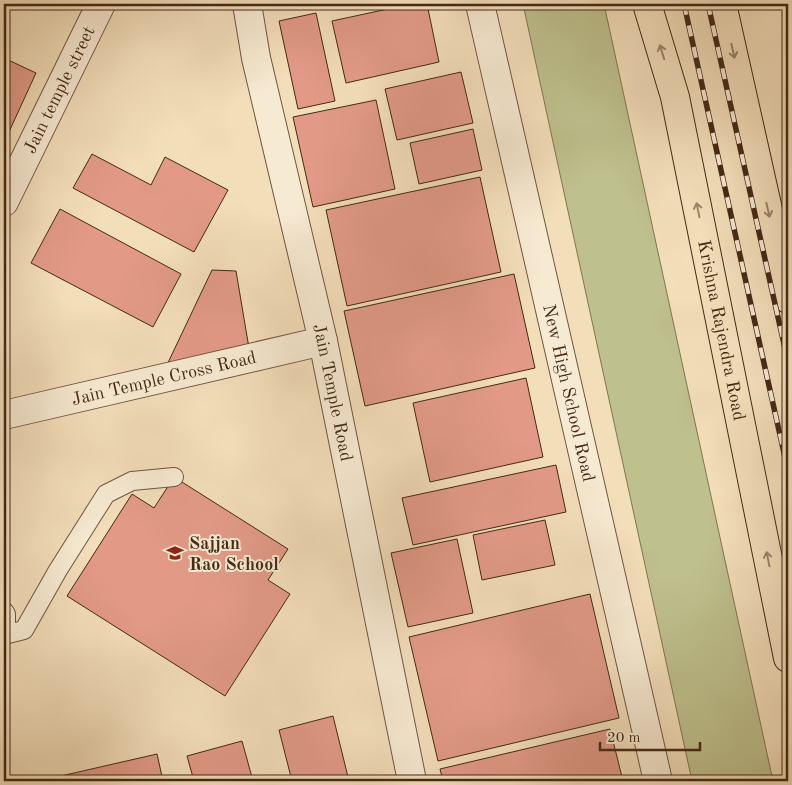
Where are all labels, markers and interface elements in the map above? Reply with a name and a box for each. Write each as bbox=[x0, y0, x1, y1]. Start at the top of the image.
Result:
street label: Jain temple street bbox=[21, 24, 99, 157]
one-way arrow bbox=[729, 43, 738, 59]
one-way arrow bbox=[656, 45, 666, 61]
one-way arrow bbox=[764, 201, 773, 217]
one-way arrow bbox=[693, 203, 702, 219]
street label: Krishna Rajendra Road bbox=[694, 239, 748, 422]
street label: New High School Road bbox=[539, 303, 597, 484]
street label: Jain Temple Road bbox=[309, 322, 355, 463]
street label: Jain Temple Cross Road bbox=[70, 349, 258, 409]
place label: Sajjan Rao School bbox=[189, 535, 279, 574]
school or university icon: Sajjan Rao School bbox=[165, 543, 185, 563]
one-way arrow bbox=[763, 551, 773, 567]
scale bar bbox=[600, 720, 700, 752]
text: 20 m bbox=[607, 731, 641, 746]

